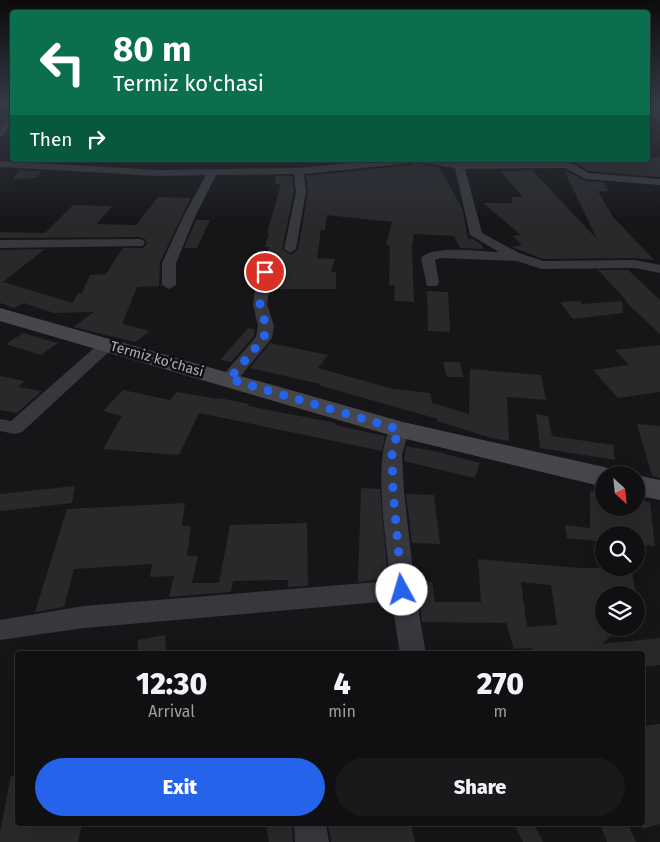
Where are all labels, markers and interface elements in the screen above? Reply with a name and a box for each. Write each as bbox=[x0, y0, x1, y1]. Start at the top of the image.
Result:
text: 80 m bbox=[113, 28, 192, 70]
icon: left bbox=[30, 30, 95, 95]
text: Termiz ko'chasi bbox=[113, 70, 264, 97]
icon: right bbox=[82, 125, 110, 153]
text: Then bbox=[30, 128, 72, 151]
pin bbox=[244, 251, 286, 293]
icon: arrive bbox=[251, 258, 279, 286]
street label: Termiz ko'chasi bbox=[108, 338, 206, 380]
north arrow bbox=[595, 466, 645, 516]
map controls bbox=[595, 466, 645, 636]
button: search bbox=[595, 526, 645, 576]
position arrow bbox=[375, 563, 427, 615]
button: layers bbox=[595, 586, 645, 636]
text: 12:30 bbox=[136, 666, 207, 702]
text: 4 bbox=[333, 666, 351, 702]
text: 270 bbox=[477, 666, 524, 702]
text: Arrival bbox=[148, 702, 195, 721]
text: min bbox=[328, 702, 356, 721]
text: m bbox=[494, 702, 507, 721]
button: Exit bbox=[35, 758, 325, 816]
button: Share bbox=[335, 758, 625, 816]

